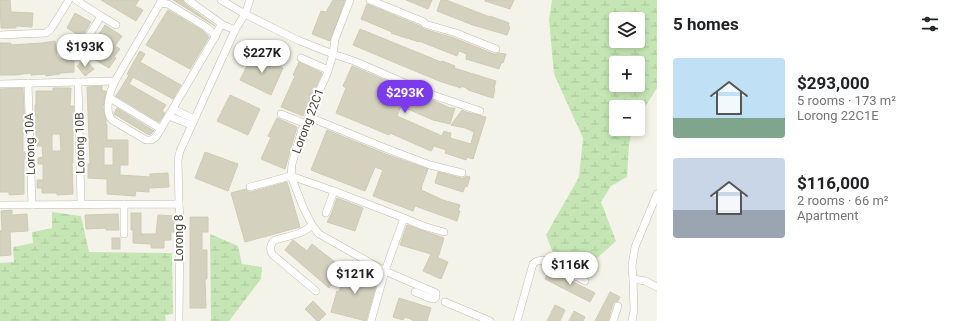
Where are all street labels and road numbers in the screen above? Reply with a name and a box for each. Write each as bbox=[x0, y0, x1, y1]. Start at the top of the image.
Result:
street label: Lorong 22C1 bbox=[289, 87, 327, 155]
street label: Lorong 10B bbox=[72, 112, 88, 174]
street label: Lorong 10A bbox=[22, 113, 38, 175]
street label: Lorong 8 bbox=[172, 214, 186, 262]

